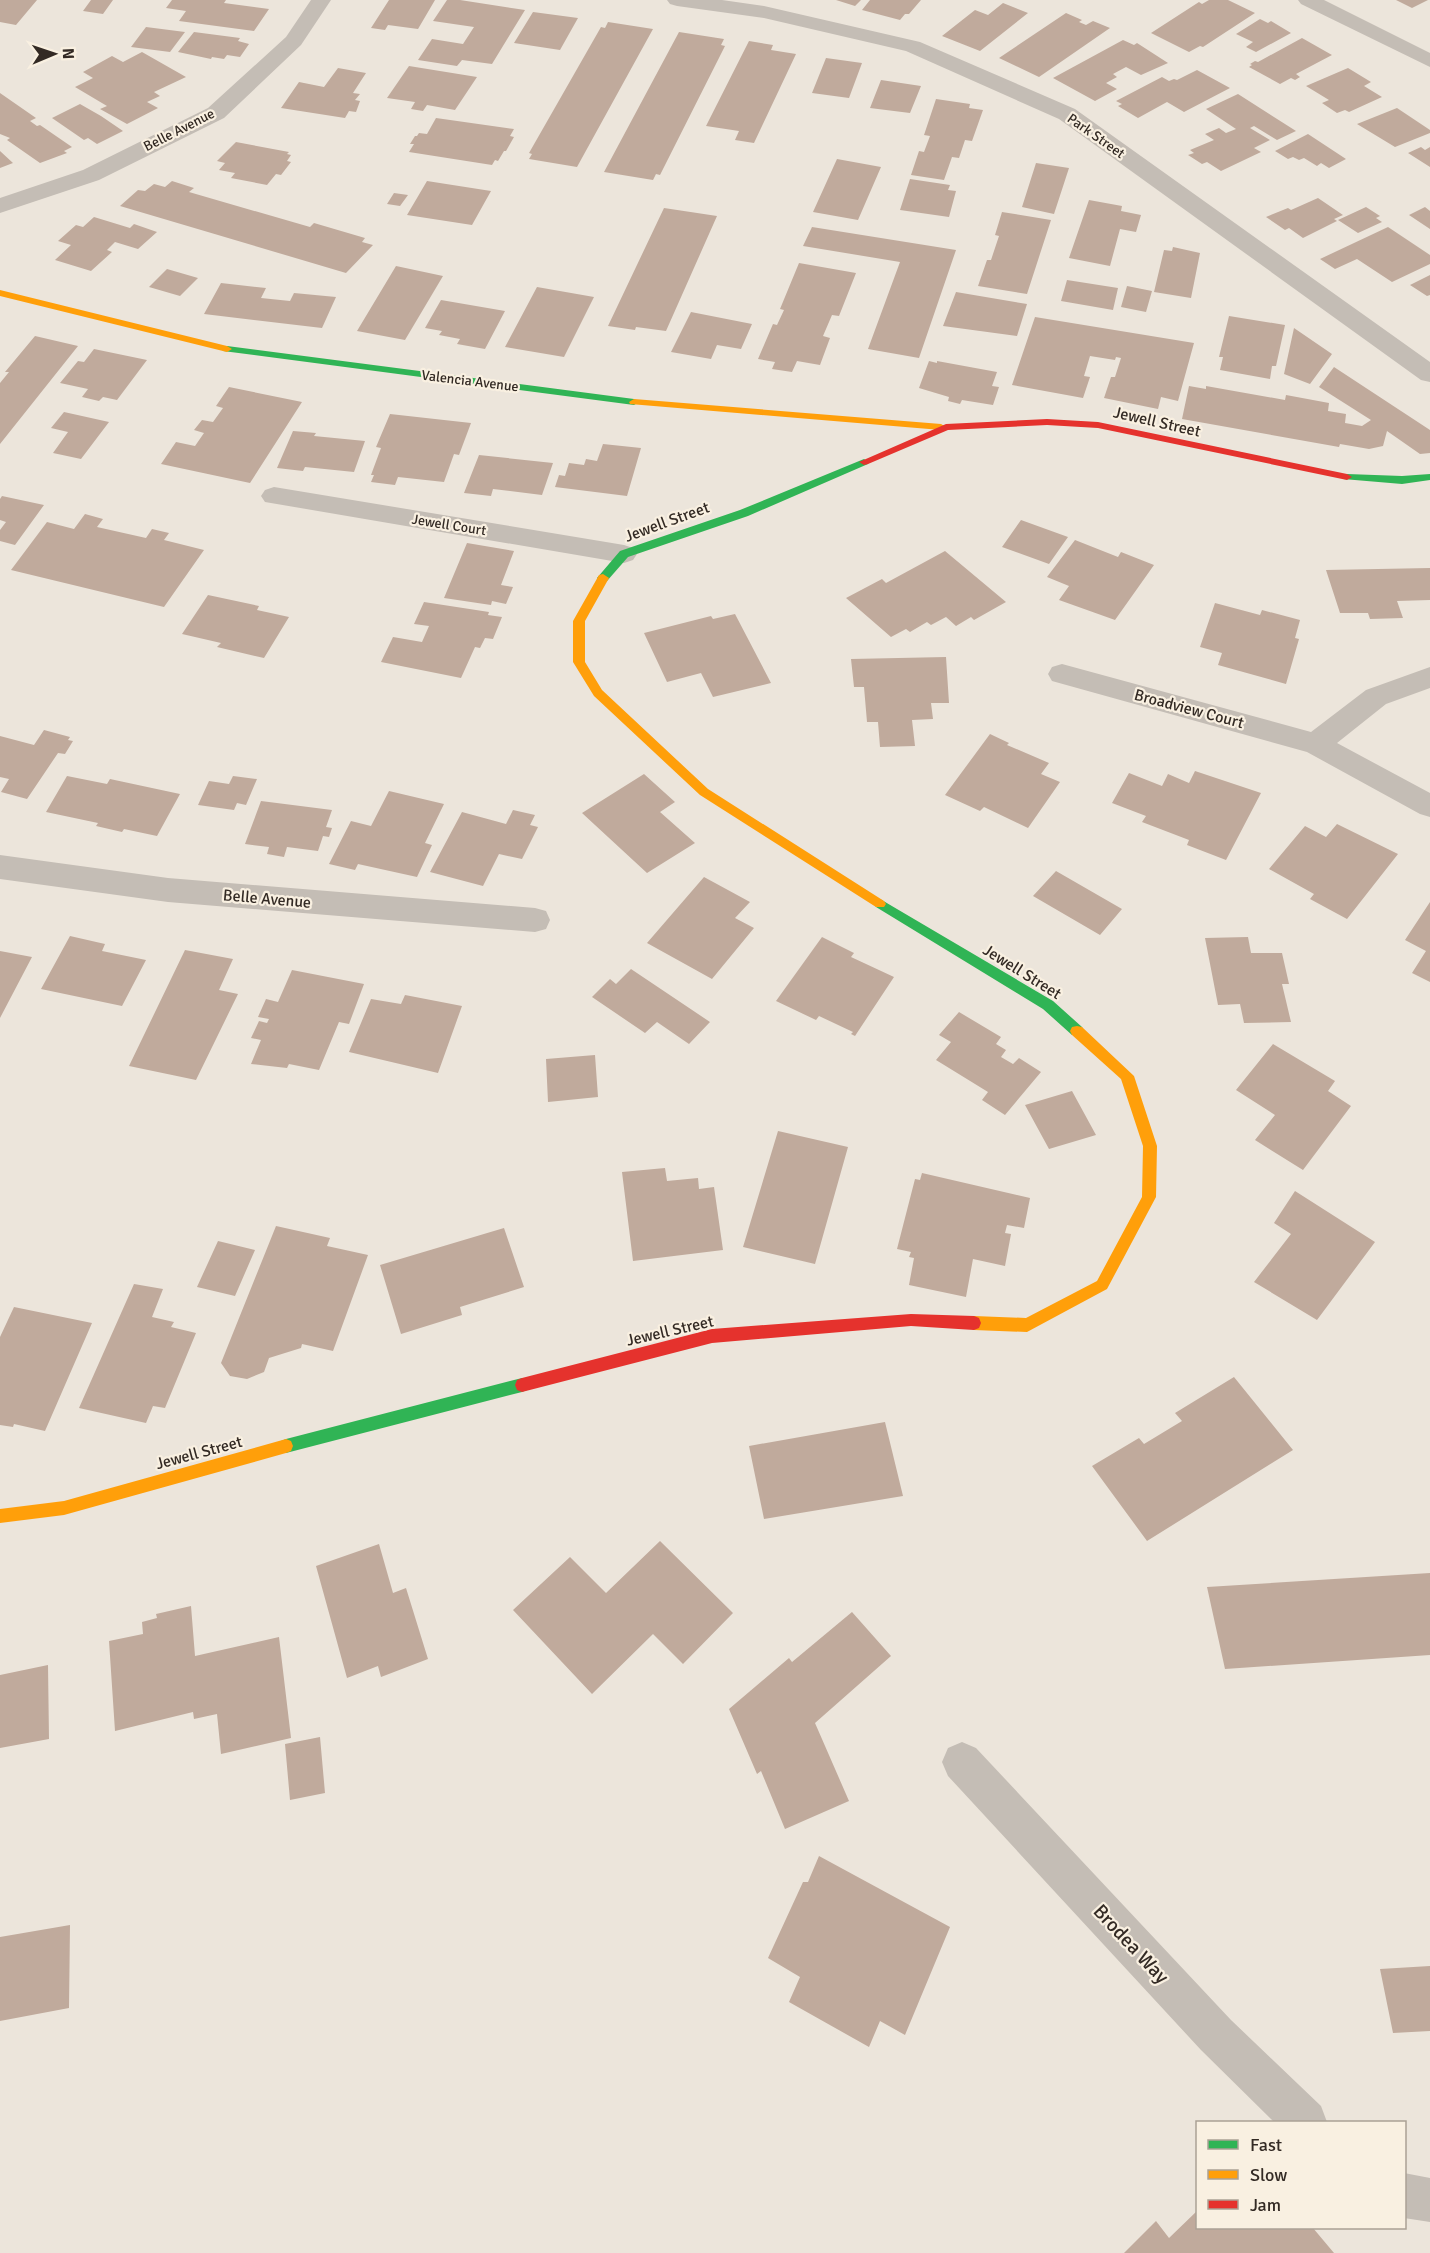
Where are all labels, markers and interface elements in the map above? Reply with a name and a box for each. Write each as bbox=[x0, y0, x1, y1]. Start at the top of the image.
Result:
north arrow bbox=[24, 24, 84, 84]
text: N bbox=[58, 48, 78, 59]
street label: Belle Avenue bbox=[141, 105, 217, 155]
street label: Park Street bbox=[1064, 110, 1128, 162]
street label: Valencia Avenue bbox=[420, 367, 520, 395]
street label: Jewell Street bbox=[1111, 402, 1203, 442]
street label: Jewell Street bbox=[622, 497, 712, 547]
street label: Jewell Court bbox=[411, 511, 487, 539]
street label: Broadview Court bbox=[1132, 685, 1246, 733]
street label: Belle Avenue bbox=[222, 885, 312, 913]
street label: Jewell Street bbox=[979, 940, 1065, 1004]
street label: Jewell Street bbox=[624, 1311, 716, 1351]
street label: Jewell Street bbox=[154, 1432, 245, 1474]
street label: Brodea Way bbox=[1088, 1899, 1175, 1990]
legend bbox=[1196, 2121, 1406, 2229]
text: Fast bbox=[1250, 2134, 1282, 2156]
text: Slow bbox=[1250, 2164, 1287, 2186]
text: Jam bbox=[1250, 2194, 1281, 2216]

